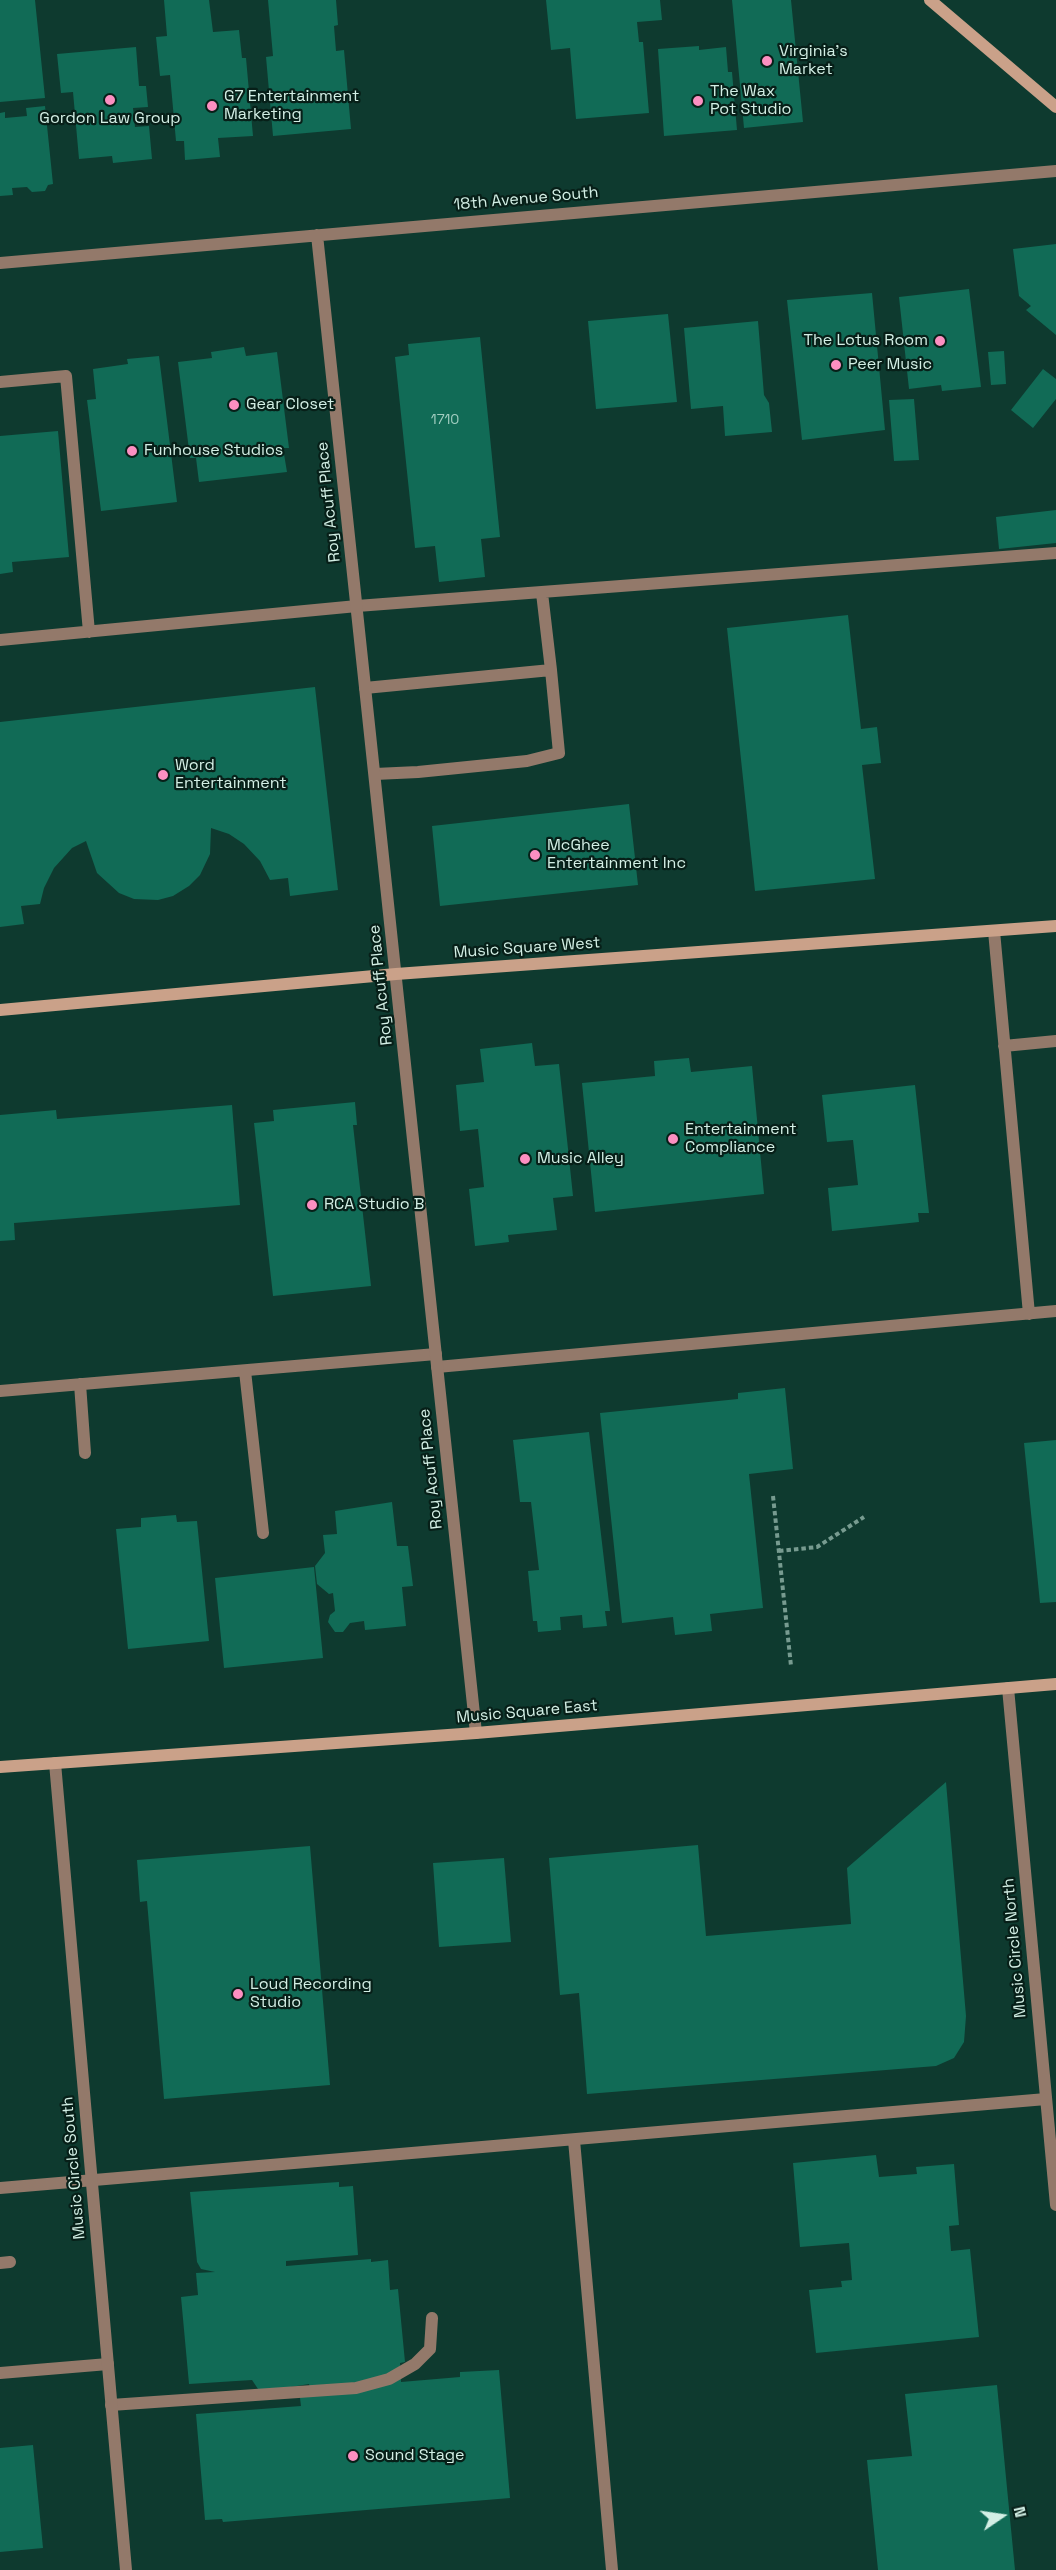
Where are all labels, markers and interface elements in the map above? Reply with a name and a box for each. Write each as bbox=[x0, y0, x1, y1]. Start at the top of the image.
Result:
place label: Virginia's Market bbox=[779, 42, 848, 80]
marker: Virginia's Market bbox=[760, 54, 774, 68]
place label: The Wax Pot Studio bbox=[710, 82, 791, 120]
place label: G7 Entertainment Marketing bbox=[224, 87, 359, 125]
marker: Gordon Law Group bbox=[103, 93, 117, 107]
marker: The Wax Pot Studio bbox=[691, 94, 705, 108]
marker: G7 Entertainment Marketing bbox=[205, 99, 219, 113]
place label: Gordon Law Group bbox=[39, 109, 181, 129]
street label: 18th Avenue South bbox=[453, 183, 599, 215]
place label: The Lotus Room bbox=[804, 331, 928, 351]
marker: The Lotus Room bbox=[933, 334, 947, 348]
place label: Peer Music bbox=[848, 355, 932, 375]
marker: Peer Music bbox=[829, 358, 843, 372]
place label: Gear Closet bbox=[246, 395, 334, 415]
marker: Gear Closet bbox=[227, 398, 241, 412]
house number: 1710 bbox=[431, 412, 459, 428]
place label: Funhouse Studios bbox=[144, 441, 283, 461]
street label: Roy Acuff Place bbox=[313, 441, 345, 563]
marker: Funhouse Studios bbox=[125, 444, 139, 458]
place label: Word Entertainment bbox=[175, 756, 287, 794]
marker: Word Entertainment bbox=[156, 768, 170, 782]
place label: McGhee Entertainment Inc bbox=[547, 836, 686, 874]
marker: McGhee Entertainment Inc bbox=[528, 848, 542, 862]
street label: Roy Acuff Place bbox=[365, 924, 397, 1046]
street label: Music Square West bbox=[453, 933, 601, 963]
place label: Entertainment Compliance bbox=[685, 1120, 797, 1158]
marker: Entertainment Compliance bbox=[666, 1132, 680, 1146]
place label: Music Alley bbox=[537, 1149, 624, 1169]
marker: Music Alley bbox=[518, 1152, 532, 1166]
place label: RCA Studio B bbox=[324, 1195, 424, 1215]
marker: RCA Studio B bbox=[305, 1198, 319, 1212]
street label: Roy Acuff Place bbox=[415, 1408, 447, 1530]
street label: Music Square East bbox=[456, 1696, 598, 1728]
street label: Music Circle North bbox=[999, 1877, 1031, 2019]
place label: Loud Recording Studio bbox=[250, 1975, 372, 2013]
marker: Loud Recording Studio bbox=[231, 1987, 245, 2001]
street label: Music Circle South bbox=[58, 2096, 90, 2240]
place label: Sound Stage bbox=[365, 2446, 465, 2466]
marker: Sound Stage bbox=[346, 2449, 360, 2463]
north arrow bbox=[972, 2486, 1032, 2546]
text: N bbox=[1009, 2504, 1031, 2519]

